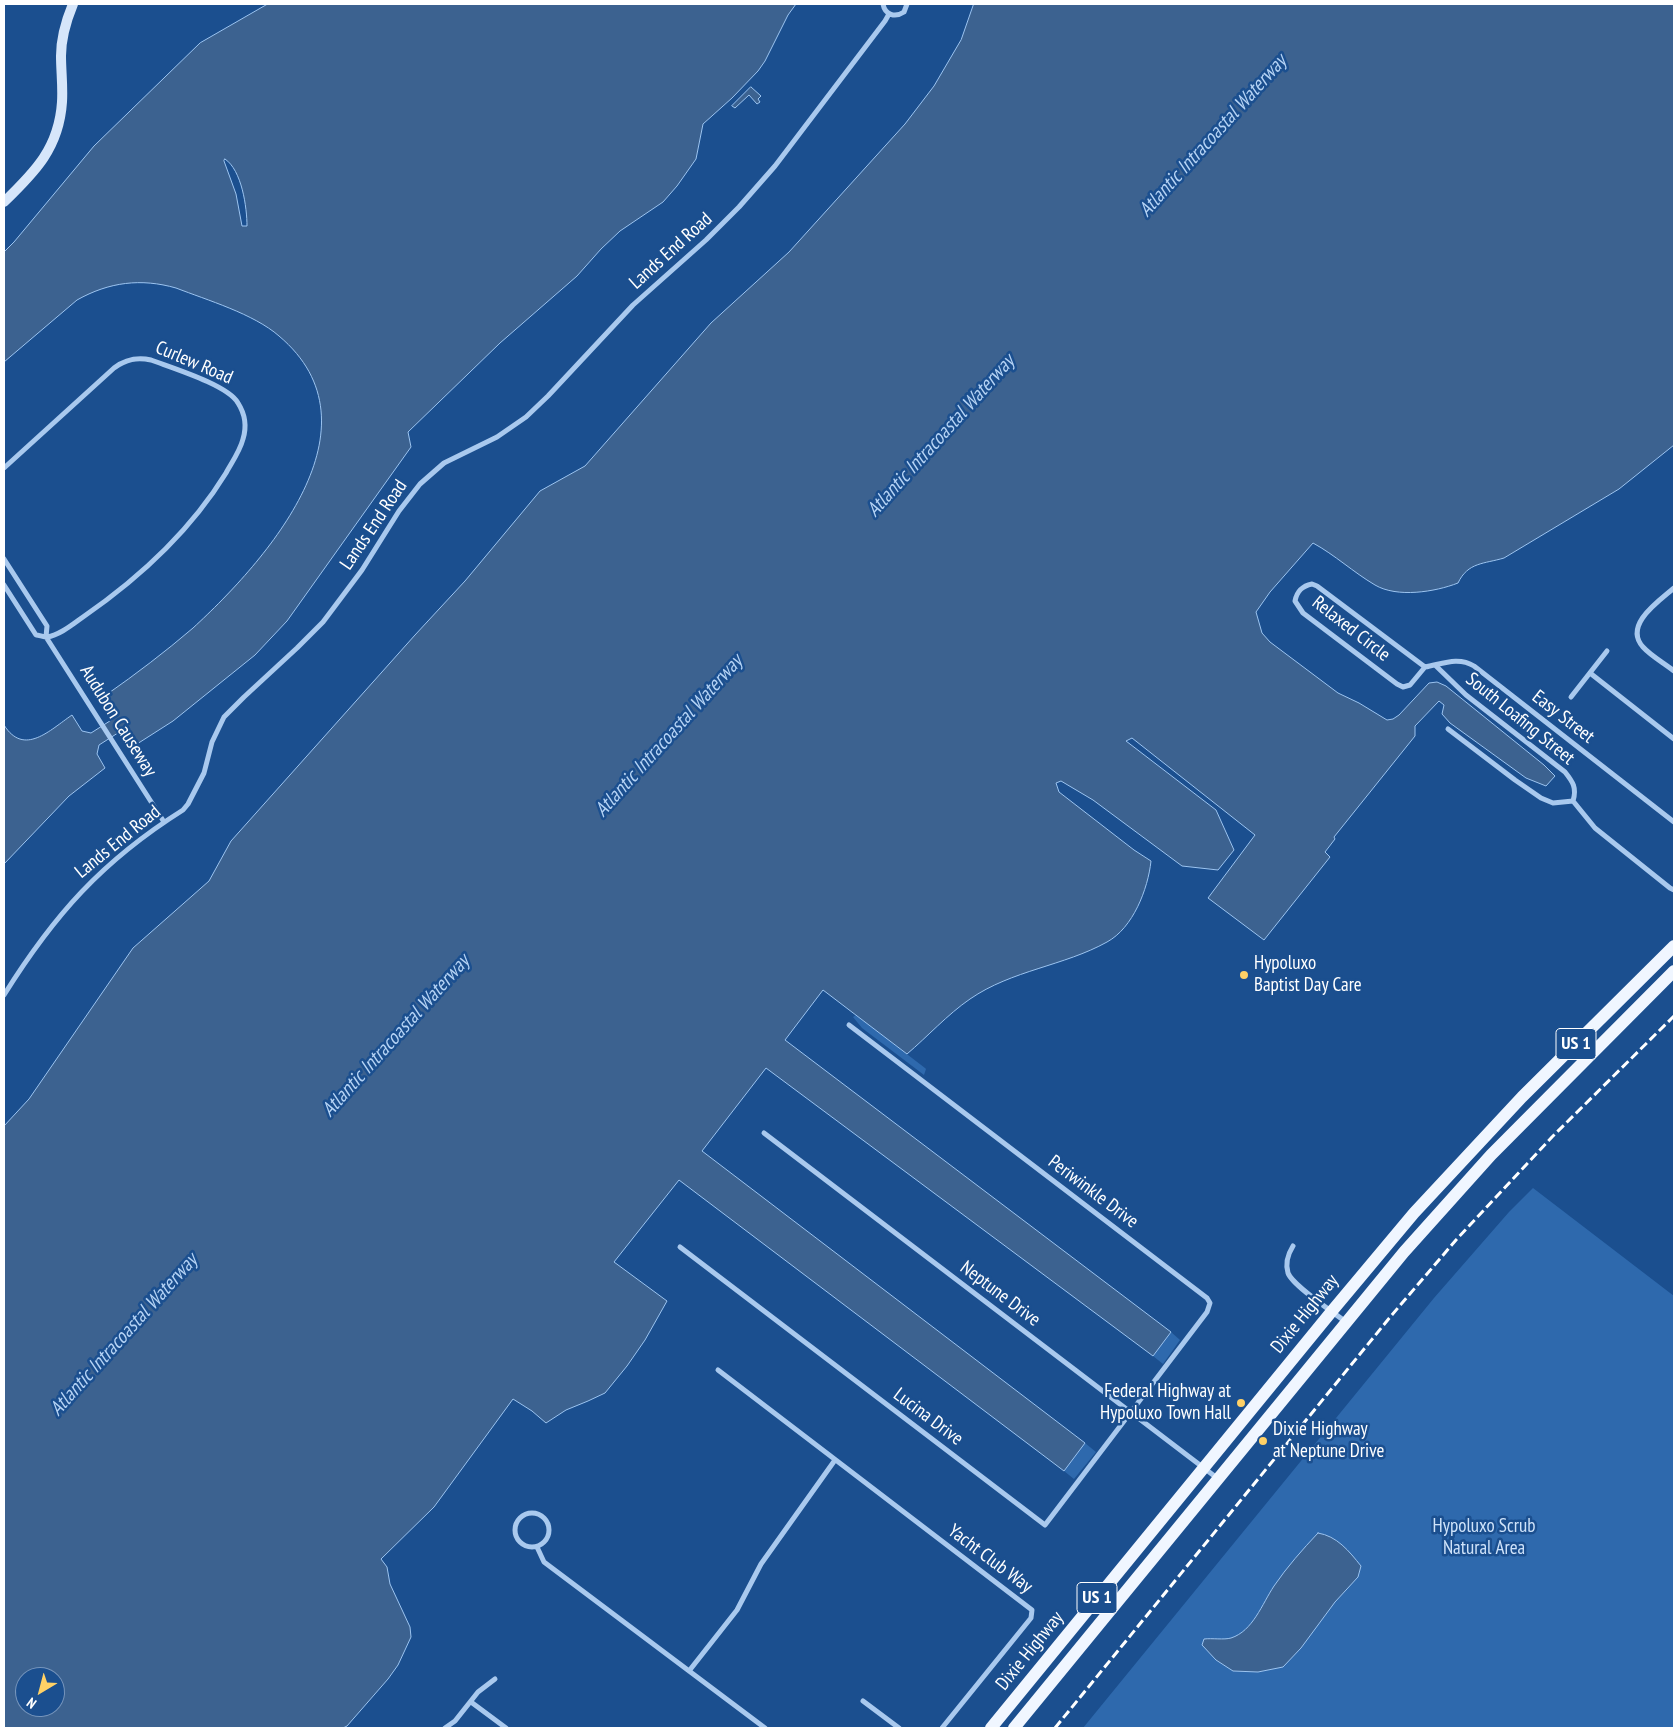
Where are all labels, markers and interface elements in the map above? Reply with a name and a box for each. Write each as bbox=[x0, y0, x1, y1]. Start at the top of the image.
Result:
water label: Atlantic Intracoastal Waterway bbox=[1134, 50, 1292, 222]
street label: Lands End Road bbox=[625, 208, 717, 294]
street label: Curlew Road bbox=[152, 337, 236, 389]
water label: Atlantic Intracoastal Waterway bbox=[862, 350, 1020, 522]
street label: Lands End Road bbox=[336, 476, 412, 574]
street label: Relaxed Circle bbox=[1307, 591, 1395, 667]
water label: Atlantic Intracoastal Waterway bbox=[590, 650, 748, 822]
street label: Audubon Causeway bbox=[75, 661, 161, 781]
street label: South Loafing Street bbox=[1461, 668, 1579, 770]
street label: Easy Street bbox=[1527, 686, 1599, 748]
street label: Lands End Road bbox=[71, 801, 165, 883]
water label: Atlantic Intracoastal Waterway bbox=[317, 950, 475, 1122]
place label: Hypoluxo Baptist Day Care bbox=[1254, 953, 1362, 997]
marker: Hypoluxo Baptist Day Care bbox=[1238, 969, 1250, 981]
road number: US 1 bbox=[1556, 1028, 1596, 1060]
street label: Periwinkle Drive bbox=[1043, 1151, 1143, 1233]
water label: Atlantic Intracoastal Waterway bbox=[45, 1249, 203, 1421]
street label: Neptune Drive bbox=[955, 1256, 1045, 1332]
street label: Dixie Highway bbox=[1266, 1270, 1344, 1358]
place label: Federal Highway at Hypoluxo Town Hall bbox=[1100, 1381, 1231, 1425]
street label: Lucina Drive bbox=[889, 1383, 967, 1451]
marker: Federal Highway at Hypoluxo Town Hall bbox=[1235, 1397, 1247, 1409]
place label: Dixie Highway at Neptune Drive bbox=[1273, 1419, 1384, 1463]
marker: Dixie Highway at Neptune Drive bbox=[1257, 1435, 1269, 1447]
park label: Hypoluxo Scrub Natural Area bbox=[1433, 1516, 1535, 1560]
street label: Yacht Club Way bbox=[943, 1520, 1037, 1598]
road number: US 1 bbox=[1077, 1582, 1117, 1614]
street label: Dixie Highway bbox=[991, 1607, 1069, 1695]
north arrow bbox=[15, 1667, 65, 1717]
text: N bbox=[23, 1694, 40, 1713]

